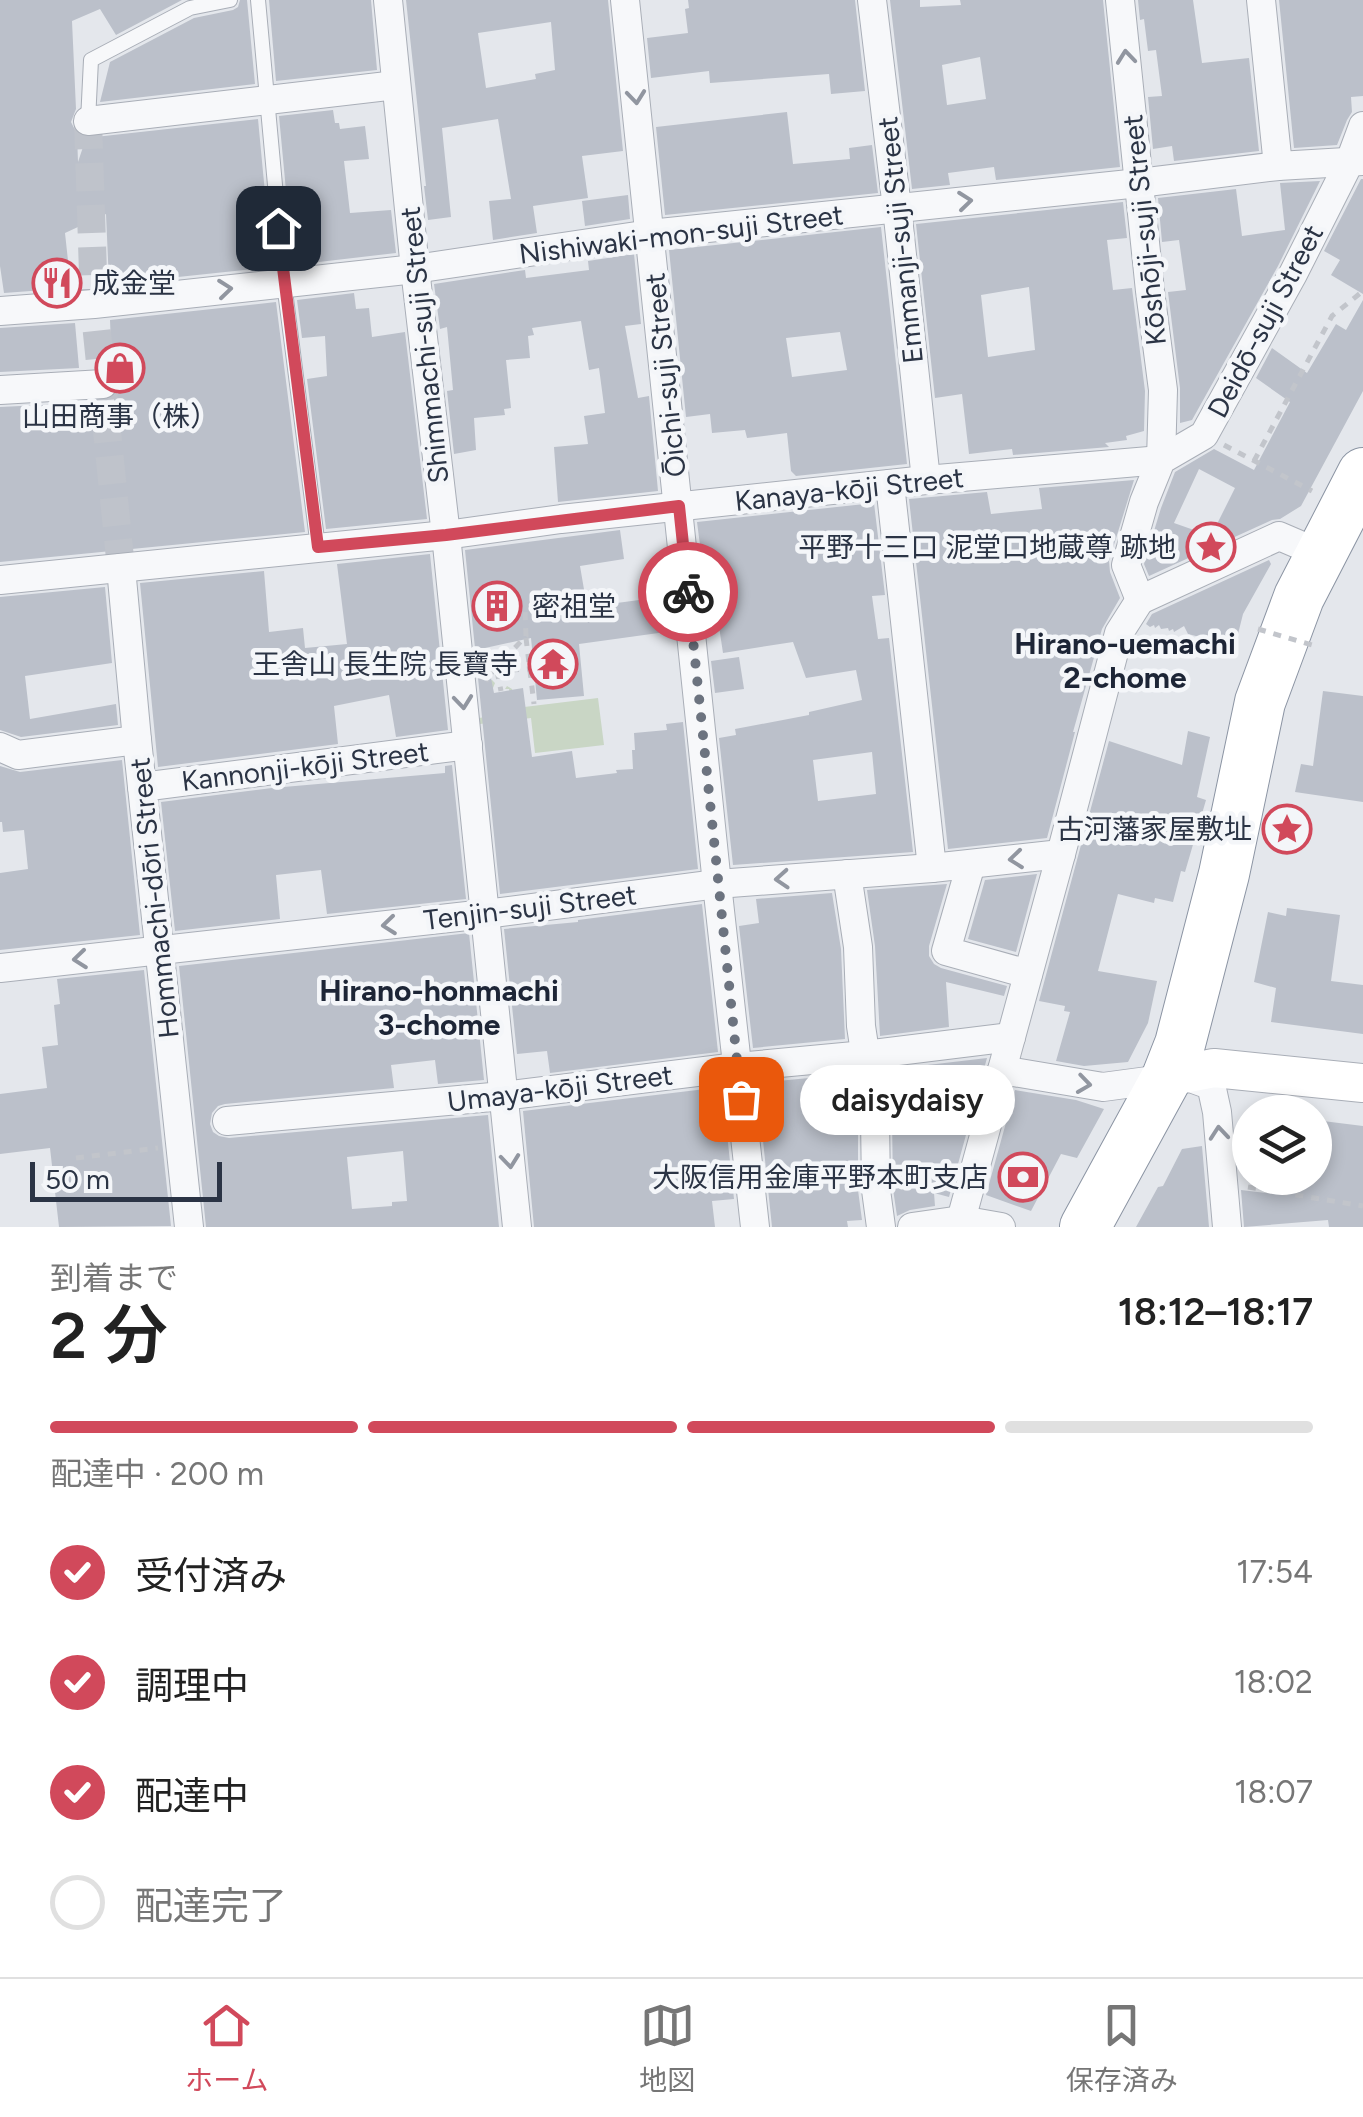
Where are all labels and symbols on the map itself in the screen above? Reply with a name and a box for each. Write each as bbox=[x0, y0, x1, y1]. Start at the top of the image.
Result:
one-way arrow bbox=[1116, 48, 1137, 64]
one-way arrow bbox=[624, 89, 646, 105]
street label: Kōshōji-suji Street bbox=[1115, 113, 1173, 347]
street label: Emmanji-suji Street bbox=[870, 115, 930, 365]
pin bbox=[236, 186, 321, 271]
one-way arrow bbox=[957, 191, 973, 212]
street label: Nishiwaki-mon-suji Street bbox=[517, 197, 845, 271]
street label: Shimmachi-suji Street bbox=[393, 205, 455, 485]
street label: Deidō-suji Street bbox=[1200, 219, 1330, 423]
restaurant icon: 成金堂 bbox=[31, 257, 83, 309]
place label: 成金堂 bbox=[92, 266, 176, 300]
street label: Ōichi-suji Street bbox=[637, 271, 693, 479]
one-way arrow bbox=[218, 279, 234, 300]
shop icon: 山田商事（株） bbox=[94, 342, 146, 394]
place label: 山田商事（株） bbox=[22, 399, 218, 433]
street label: Kanaya-kōji Street bbox=[733, 460, 965, 518]
place icon: 平野十三口 泥堂口地蔵尊 跡地 bbox=[1185, 521, 1237, 573]
place label: 平野十三口 泥堂口地蔵尊 跡地 bbox=[798, 530, 1176, 564]
courier bbox=[638, 542, 738, 642]
building icon: 密祖堂 bbox=[471, 580, 523, 632]
place label: 密祖堂 bbox=[532, 589, 616, 623]
district label: Hirano-uemachi 2-chome bbox=[1014, 625, 1236, 696]
temple icon: 王舎山 長生院 長寶寺 bbox=[527, 638, 579, 690]
place label: 王舎山 長生院 長寶寺 bbox=[252, 647, 518, 681]
one-way arrow bbox=[452, 694, 474, 710]
street label: Kannonji-kōji Street bbox=[179, 734, 431, 798]
street label: Hommachi-dōri Street bbox=[122, 756, 186, 1040]
place icon: 古河藩家屋敷址 bbox=[1261, 803, 1313, 855]
place label: 古河藩家屋敷址 bbox=[1056, 812, 1252, 846]
one-way arrow bbox=[1008, 848, 1024, 869]
one-way arrow bbox=[774, 868, 790, 890]
street label: Tenjin-suji Street bbox=[422, 877, 638, 937]
one-way arrow bbox=[380, 913, 396, 935]
one-way arrow bbox=[72, 948, 88, 969]
district label: Hirano-honmachi 3-chome bbox=[319, 972, 559, 1043]
street label: Umaya-kōji Street bbox=[445, 1057, 675, 1119]
pin bbox=[699, 1057, 784, 1142]
callout: daisydaisy bbox=[801, 1064, 1016, 1134]
one-way arrow bbox=[1076, 1073, 1093, 1094]
one-way arrow bbox=[1208, 1125, 1230, 1141]
bank icon: 大阪信用金庫平野本町支店 bbox=[997, 1151, 1049, 1203]
one-way arrow bbox=[499, 1154, 520, 1170]
scale bar bbox=[30, 1157, 222, 1202]
place label: 大阪信用金庫平野本町支店 bbox=[652, 1160, 988, 1194]

